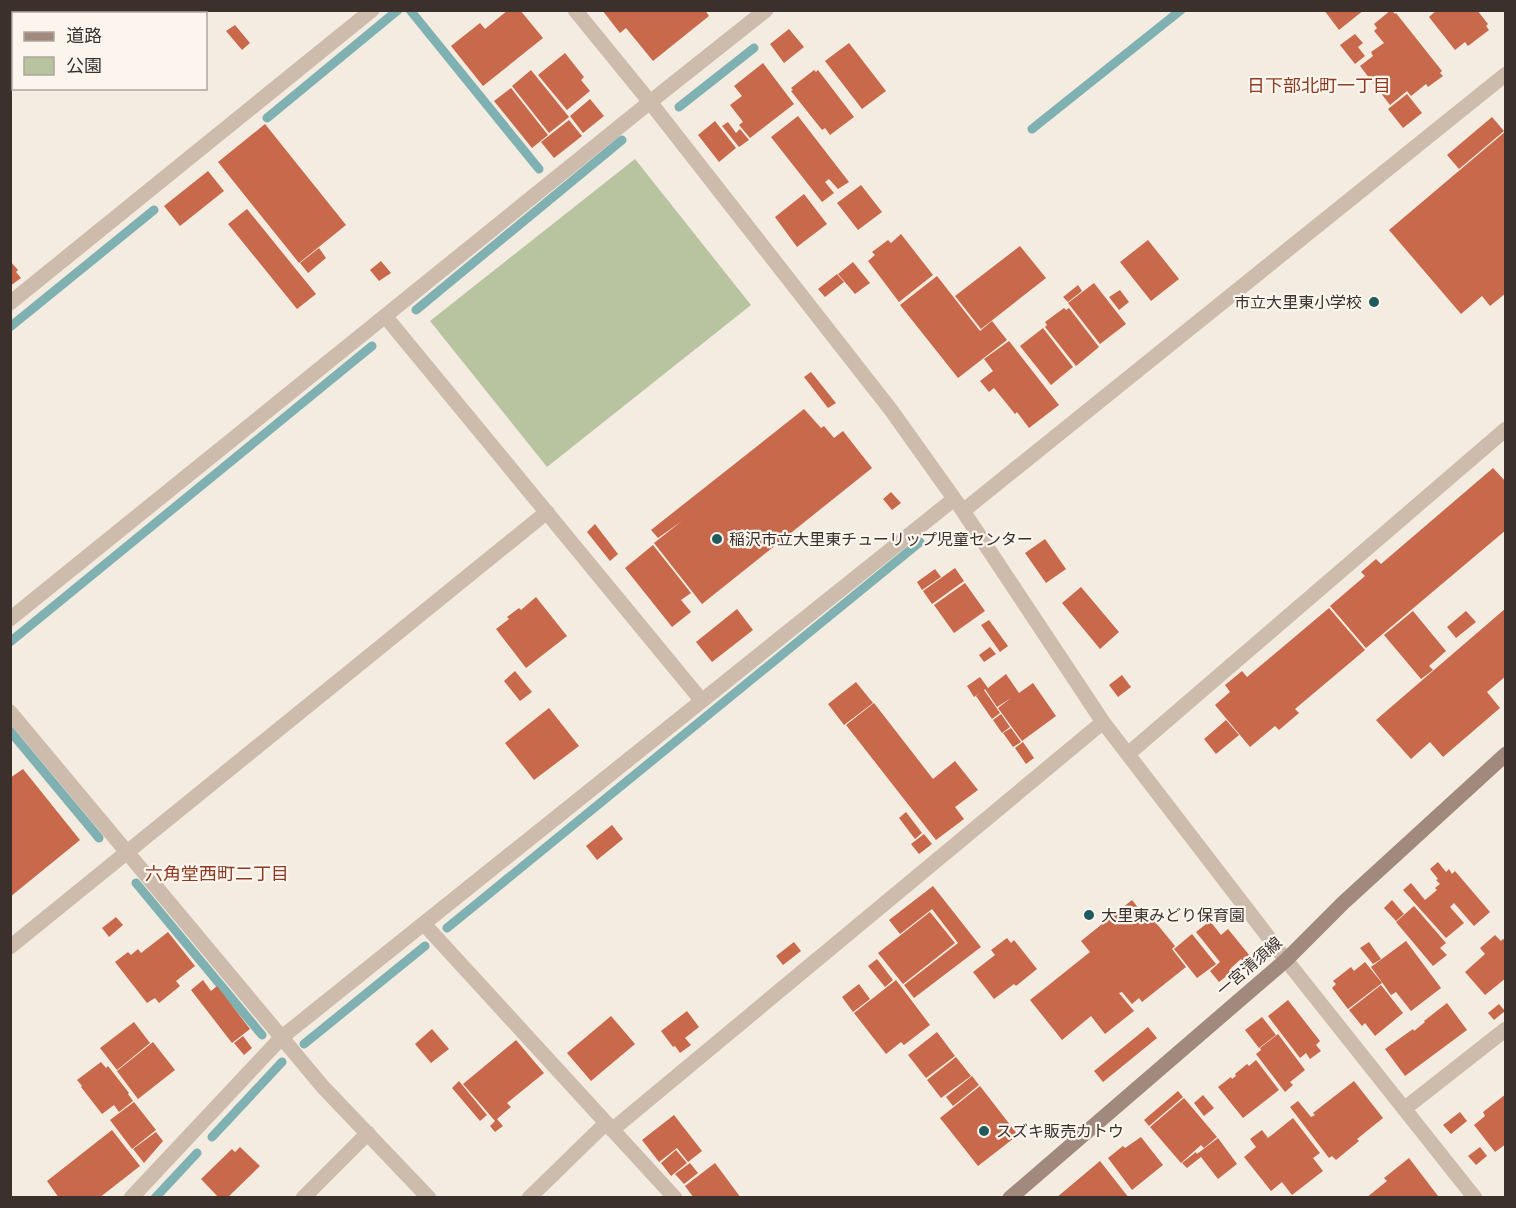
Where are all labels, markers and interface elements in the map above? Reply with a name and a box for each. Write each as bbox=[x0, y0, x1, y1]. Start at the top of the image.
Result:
legend bbox=[12, 12, 207, 90]
text: 道路 bbox=[66, 24, 102, 47]
text: 公園 bbox=[66, 54, 102, 77]
district label: 日下部北町一丁目 bbox=[1247, 74, 1391, 97]
place label: 市立大里東小学校 bbox=[1234, 292, 1362, 312]
marker: 市立大里東小学校 bbox=[1367, 295, 1381, 309]
place label: 稲沢市立大里東チューリップ児童センター bbox=[729, 529, 1033, 549]
marker: 稲沢市立大里東チューリップ児童センター bbox=[710, 532, 724, 546]
district label: 六角堂西町二丁目 bbox=[145, 862, 289, 885]
place label: 大里東みどり保育園 bbox=[1101, 905, 1245, 925]
marker: 大里東みどり保育園 bbox=[1082, 908, 1096, 922]
street label: 一宮清須線 bbox=[1212, 932, 1286, 1000]
place label: スズキ販売カトウ bbox=[996, 1121, 1124, 1141]
marker: スズキ販売カトウ bbox=[977, 1124, 991, 1138]

